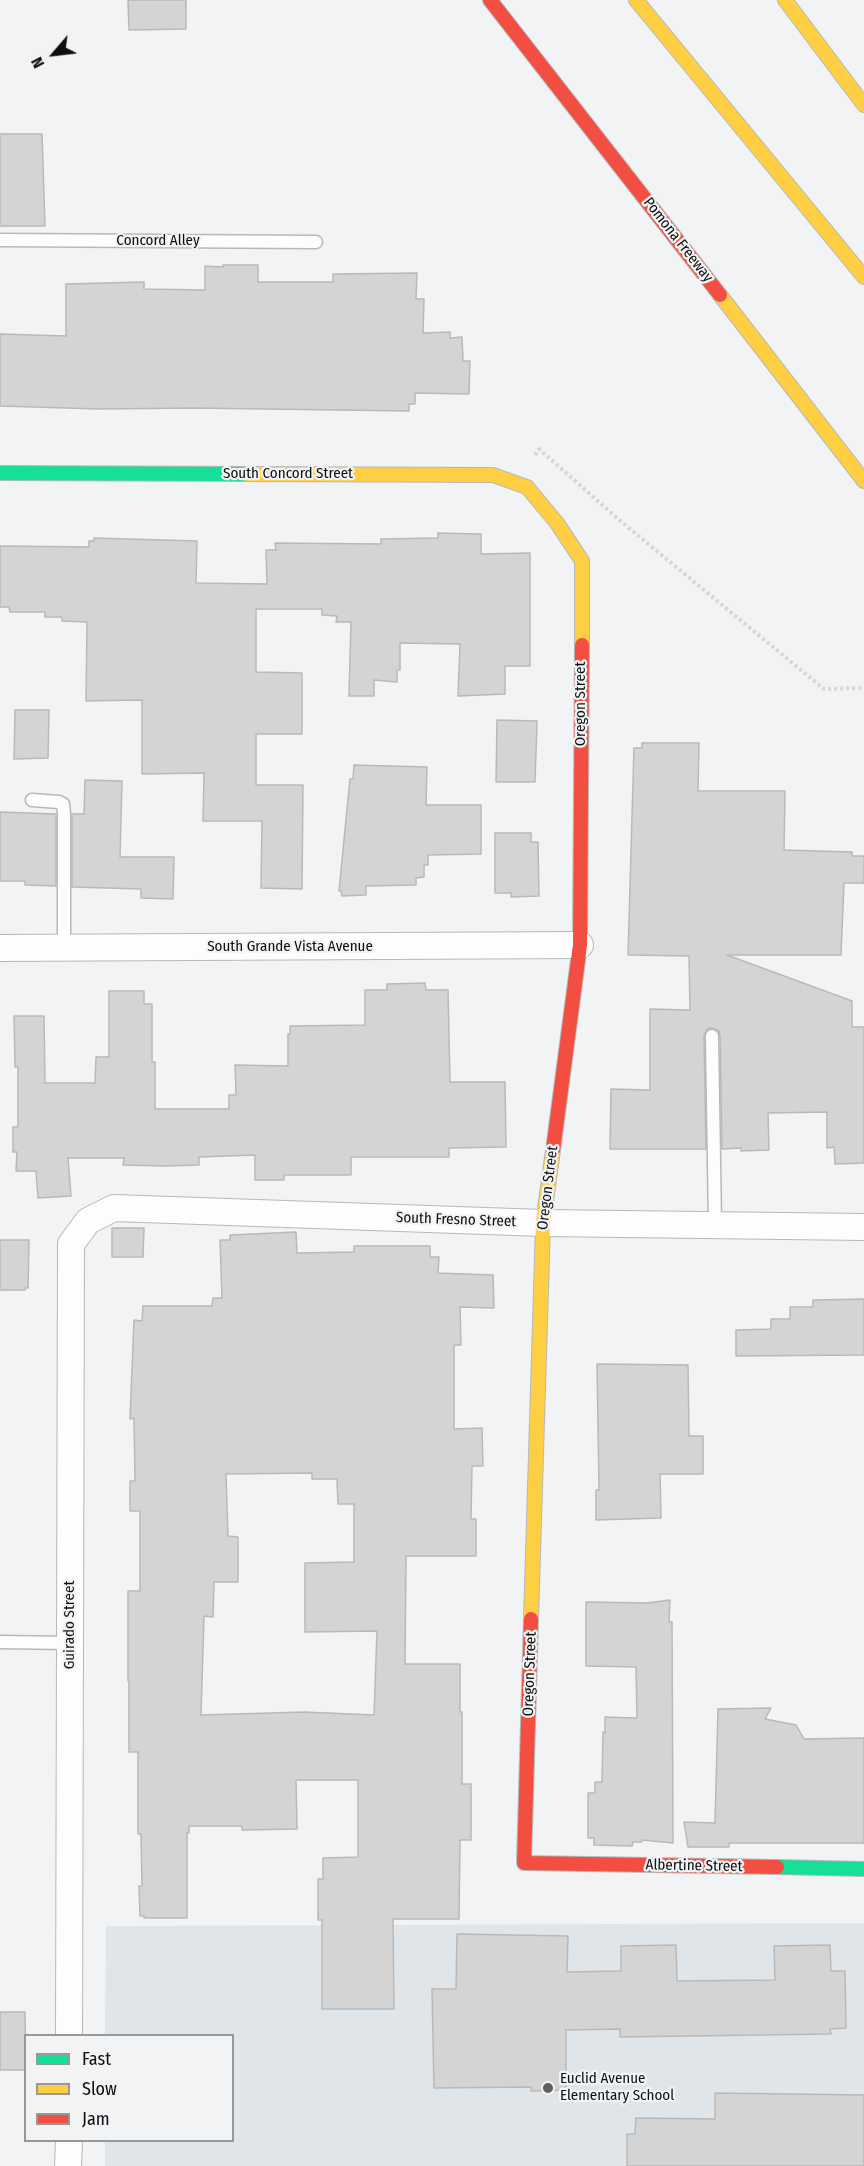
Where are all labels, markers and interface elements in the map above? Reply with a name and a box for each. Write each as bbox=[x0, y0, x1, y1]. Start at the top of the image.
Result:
north arrow bbox=[24, 24, 84, 84]
text: N bbox=[27, 54, 48, 71]
street label: Pomona Freeway bbox=[639, 194, 717, 286]
street label: Concord Alley bbox=[116, 232, 200, 250]
street label: South Concord Street bbox=[223, 465, 353, 483]
street label: Oregon Street bbox=[572, 662, 590, 746]
street label: South Grande Vista Avenue bbox=[207, 938, 373, 956]
street label: Oregon Street bbox=[534, 1145, 562, 1231]
street label: South Fresno Street bbox=[396, 1209, 516, 1231]
street label: Guirado Street bbox=[61, 1581, 79, 1669]
street label: Oregon Street bbox=[520, 1631, 540, 1717]
street label: Albertine Street bbox=[645, 1856, 743, 1876]
legend bbox=[24, 2034, 234, 2142]
text: Fast bbox=[82, 2048, 111, 2070]
place label: Euclid Avenue Elementary School bbox=[560, 2070, 674, 2105]
text: Slow bbox=[82, 2078, 117, 2100]
marker: Euclid Avenue Elementary School bbox=[541, 2081, 555, 2095]
text: Jam bbox=[82, 2108, 110, 2130]

